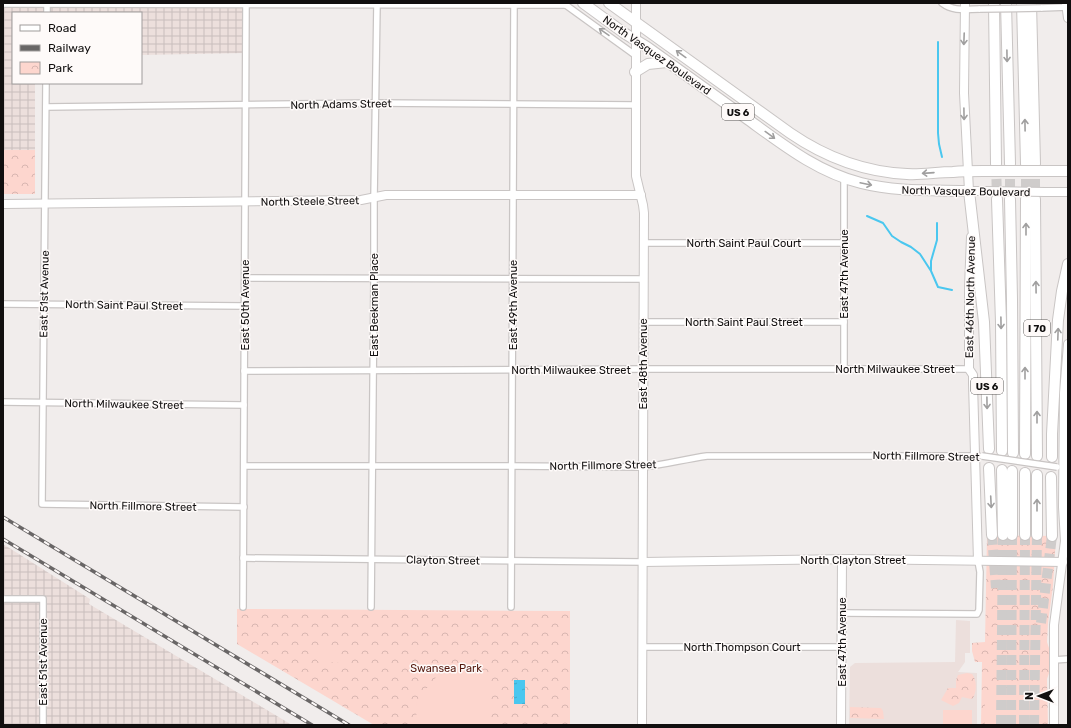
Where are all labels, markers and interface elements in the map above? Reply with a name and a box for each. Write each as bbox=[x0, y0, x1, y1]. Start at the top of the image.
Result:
legend bbox=[12, 12, 142, 84]
street label: North Vasquez Boulevard bbox=[600, 13, 713, 98]
text: Road bbox=[48, 21, 76, 35]
one-way arrow bbox=[598, 28, 609, 36]
one-way arrow bbox=[961, 32, 968, 45]
text: Railway bbox=[48, 41, 91, 55]
one-way arrow bbox=[1003, 49, 1011, 62]
one-way arrow bbox=[676, 50, 687, 58]
text: Park bbox=[48, 61, 74, 75]
street label: North Adams Street bbox=[290, 97, 392, 112]
road number: US 6 bbox=[722, 104, 754, 120]
one-way arrow bbox=[961, 107, 968, 120]
one-way arrow bbox=[1021, 119, 1029, 132]
one-way arrow bbox=[765, 131, 776, 139]
one-way arrow bbox=[922, 170, 935, 177]
one-way arrow bbox=[859, 181, 872, 189]
street label: North Vasquez Boulevard bbox=[901, 184, 1031, 199]
street label: North Steele Street bbox=[261, 194, 360, 209]
one-way arrow bbox=[1022, 223, 1030, 236]
street label: East 47th Avenue bbox=[838, 229, 851, 319]
street label: East 46th North Avenue bbox=[963, 236, 978, 358]
street label: North Saint Paul Court bbox=[687, 237, 802, 250]
street label: East 51st Avenue bbox=[37, 250, 52, 338]
street label: East Beekman Place bbox=[368, 253, 381, 357]
street label: East 50th Avenue bbox=[239, 260, 252, 350]
street label: East 49th Avenue bbox=[507, 260, 520, 350]
one-way arrow bbox=[1032, 281, 1040, 294]
street label: North Saint Paul Street bbox=[65, 298, 184, 313]
street label: North Saint Paul Street bbox=[685, 316, 804, 329]
one-way arrow bbox=[997, 316, 1005, 329]
street label: East 48th Avenue bbox=[637, 318, 650, 410]
road number: I 70 bbox=[1024, 320, 1050, 336]
one-way arrow bbox=[1054, 328, 1061, 341]
street label: North Milwaukee Street bbox=[835, 363, 955, 376]
street label: North Milwaukee Street bbox=[511, 364, 631, 377]
one-way arrow bbox=[1021, 367, 1029, 380]
road number: US 6 bbox=[971, 378, 1003, 394]
one-way arrow bbox=[983, 396, 991, 409]
street label: North Milwaukee Street bbox=[64, 397, 185, 412]
one-way arrow bbox=[1033, 411, 1041, 424]
street label: North Fillmore Street bbox=[872, 449, 980, 464]
street label: North Fillmore Street bbox=[549, 458, 657, 473]
one-way arrow bbox=[987, 495, 995, 508]
street label: North Fillmore Street bbox=[89, 499, 197, 514]
one-way arrow bbox=[1033, 499, 1041, 512]
street label: Clayton Street bbox=[406, 553, 481, 568]
street label: North Clayton Street bbox=[800, 554, 907, 567]
street label: East 47th Avenue bbox=[836, 597, 849, 687]
street label: East 51st Avenue bbox=[37, 618, 50, 706]
street label: North Thompson Court bbox=[683, 641, 801, 654]
park label: Swansea Park bbox=[410, 662, 482, 675]
north arrow bbox=[1019, 676, 1059, 716]
text: N bbox=[1023, 692, 1036, 700]

